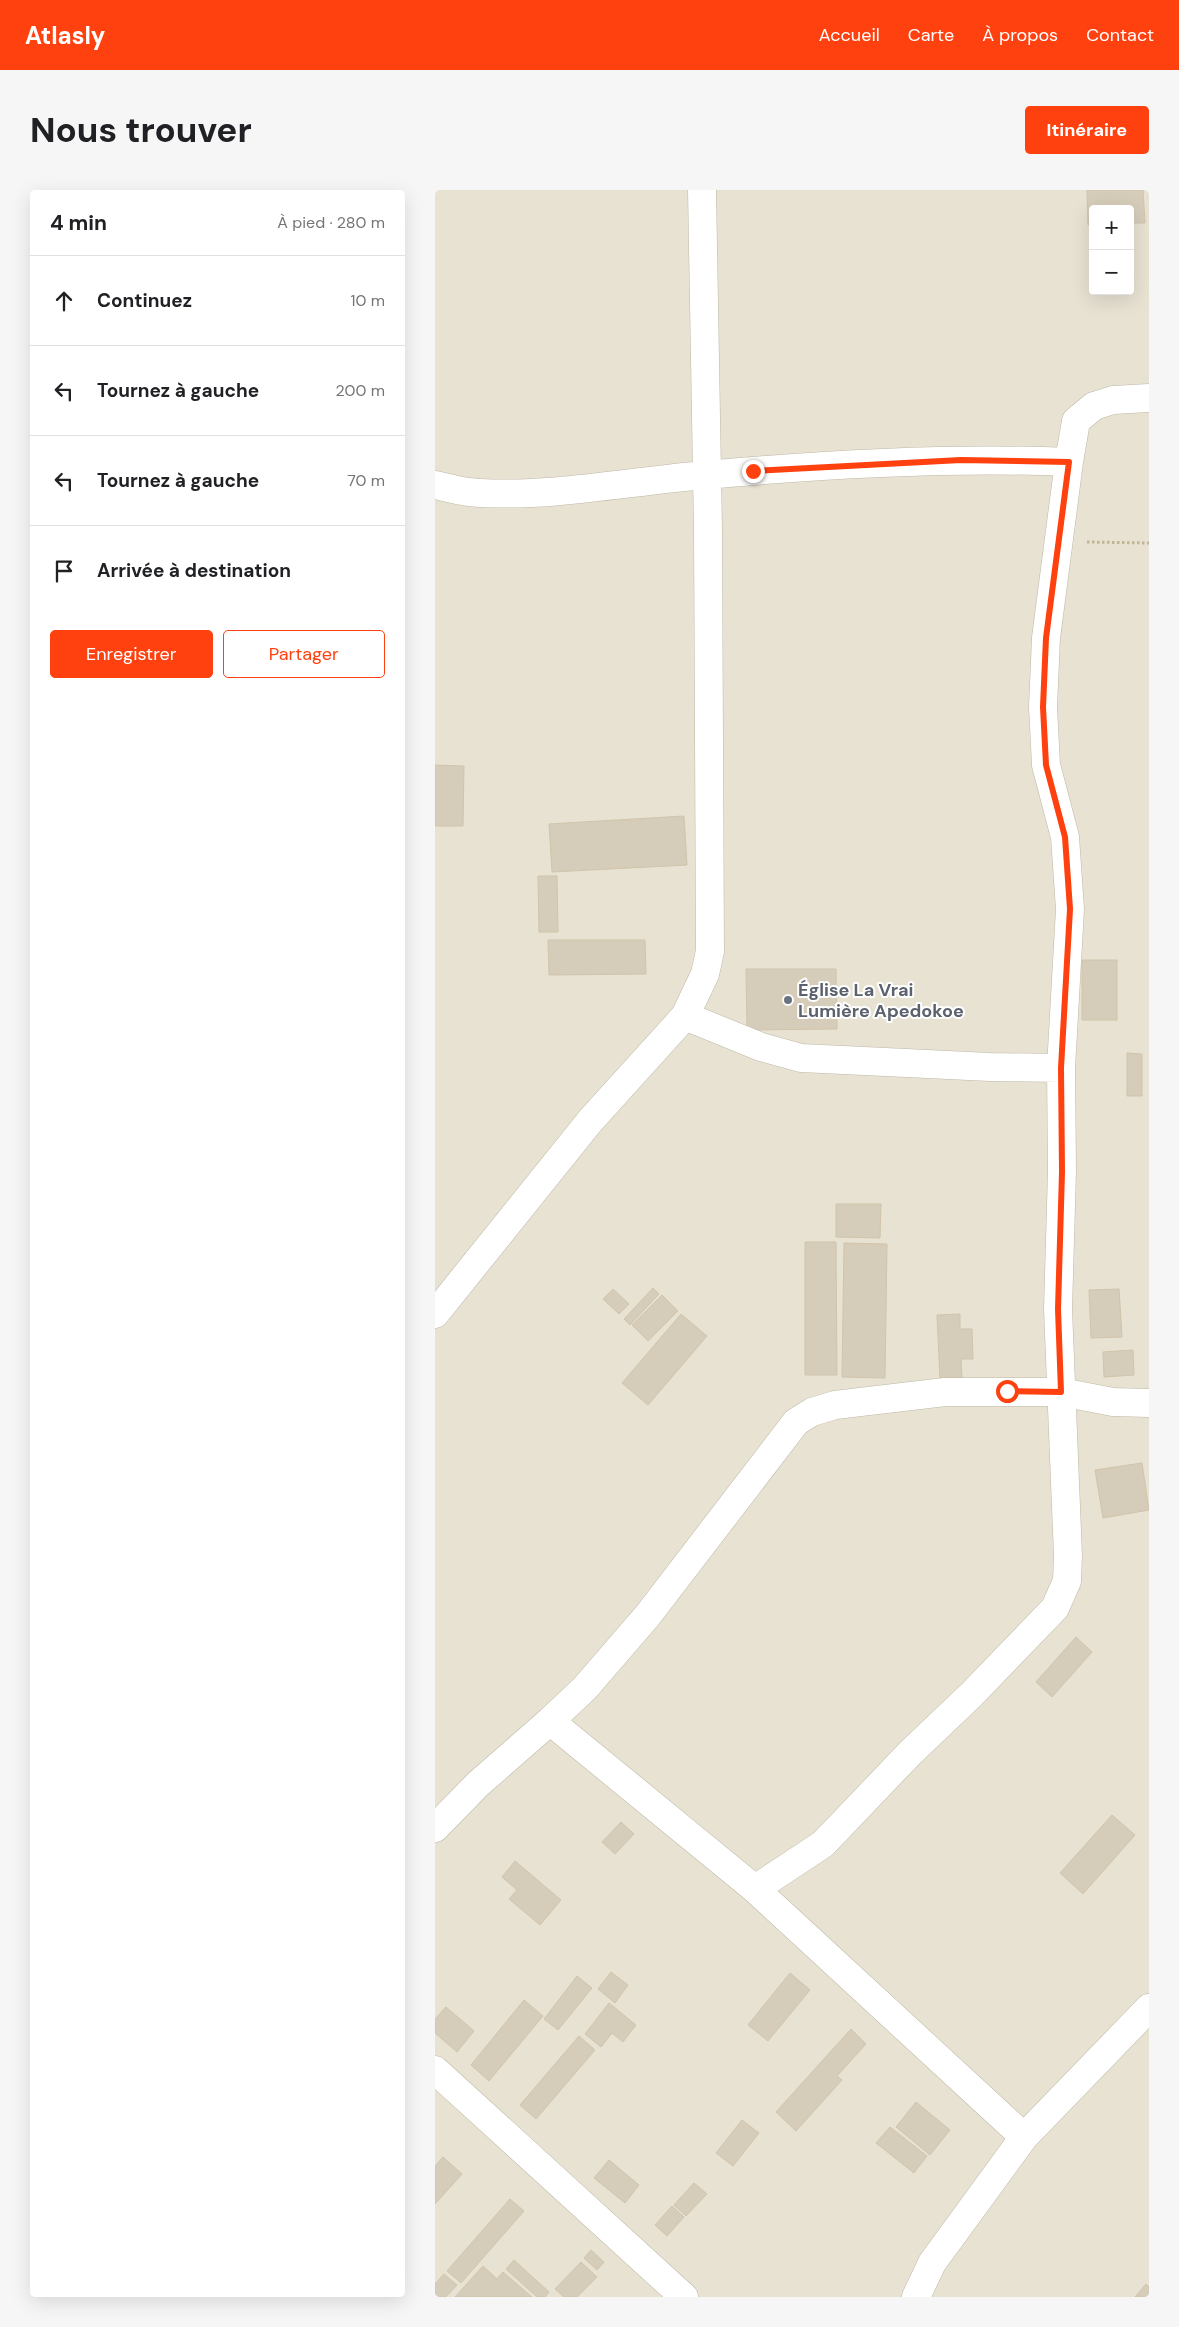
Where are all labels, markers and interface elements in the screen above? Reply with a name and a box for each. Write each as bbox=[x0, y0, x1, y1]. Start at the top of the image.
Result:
text: Atlasly bbox=[25, 20, 105, 51]
text: Accueil bbox=[819, 23, 880, 47]
text: Carte bbox=[908, 23, 954, 47]
text: À propos bbox=[982, 23, 1058, 47]
text: Contact bbox=[1086, 23, 1154, 47]
button: Itinéraire bbox=[1025, 106, 1149, 154]
text: Nous trouver bbox=[30, 107, 252, 153]
map controls bbox=[1089, 205, 1134, 295]
button: + bbox=[1089, 205, 1134, 250]
text: 4 min bbox=[50, 209, 107, 237]
text: À pied · 280 m bbox=[277, 212, 385, 233]
button: − bbox=[1089, 250, 1134, 295]
icon: ahead bbox=[50, 287, 78, 315]
text: Continuez bbox=[97, 288, 192, 313]
text: 10 m bbox=[351, 290, 385, 311]
icon: left bbox=[50, 377, 78, 405]
text: Tournez à gauche bbox=[97, 378, 259, 403]
text: 200 m bbox=[336, 380, 385, 401]
route end bbox=[742, 460, 765, 483]
icon: left bbox=[50, 467, 78, 495]
text: Tournez à gauche bbox=[97, 468, 259, 493]
text: 70 m bbox=[347, 470, 385, 491]
icon: arrive bbox=[50, 557, 78, 585]
text: Arrivée à destination bbox=[97, 558, 291, 583]
button: Enregistrer bbox=[50, 630, 213, 678]
button: Partager bbox=[223, 630, 385, 678]
place label: Église La Vrai Lumière Apedokoe bbox=[798, 978, 964, 1023]
marker: Église La Vrai Lumière Apedokoe bbox=[782, 994, 794, 1006]
route start bbox=[996, 1380, 1019, 1403]

